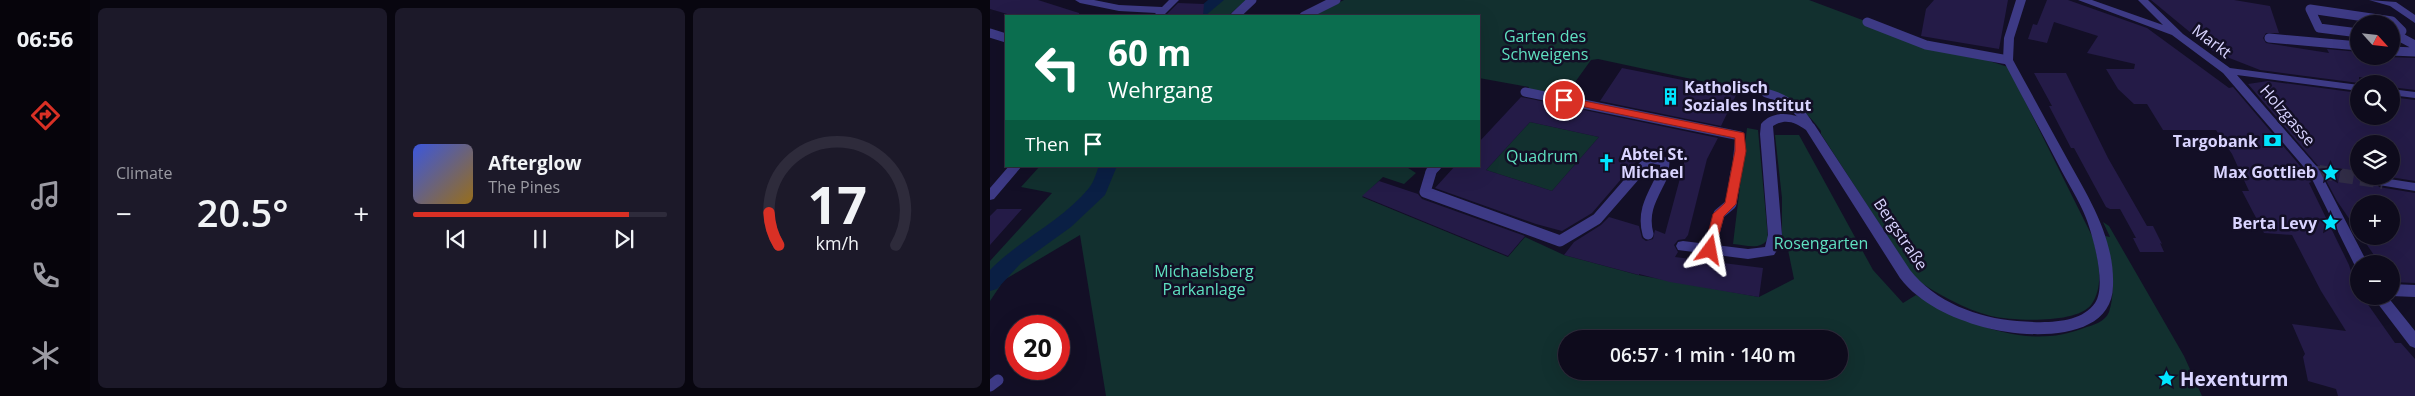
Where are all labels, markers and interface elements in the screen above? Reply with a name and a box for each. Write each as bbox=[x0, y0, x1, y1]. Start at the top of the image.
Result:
north arrow bbox=[2350, 15, 2400, 65]
map controls bbox=[2350, 15, 2400, 305]
street label: Markt bbox=[2188, 19, 2236, 63]
text: 06:56 bbox=[17, 23, 73, 53]
park label: Garten des Schweigens bbox=[1502, 25, 1588, 65]
text: 60 m bbox=[1108, 29, 1191, 76]
icon: left bbox=[1025, 35, 1090, 100]
text: Wehrgang bbox=[1108, 74, 1213, 104]
button: search bbox=[2350, 75, 2400, 125]
place label: Katholisch Soziales Institut bbox=[1684, 76, 1812, 116]
pin bbox=[1543, 79, 1585, 121]
street label: Holzgasse bbox=[2255, 80, 2321, 150]
icon: arrive bbox=[1550, 86, 1578, 114]
building icon: Katholisch Soziales Institut bbox=[1660, 86, 1680, 106]
icon: directions bbox=[28, 98, 63, 133]
icon: arrive bbox=[1079, 130, 1107, 158]
place label: Targobank bbox=[2173, 130, 2258, 152]
text: Then bbox=[1025, 131, 1069, 157]
bank icon: Targobank bbox=[2262, 131, 2282, 151]
button: layers bbox=[2350, 135, 2400, 185]
place label: Abtei St. Michael bbox=[1621, 143, 1688, 183]
park label: Quadrum bbox=[1506, 145, 1578, 167]
text: Afterglow bbox=[488, 150, 581, 176]
church icon: Abtei St. Michael bbox=[1597, 153, 1617, 173]
place label: Max Gottlieb bbox=[2213, 161, 2316, 183]
text: Climate bbox=[116, 162, 173, 184]
place icon: Max Gottlieb bbox=[2320, 162, 2340, 182]
text: 17 bbox=[808, 168, 867, 239]
text: The Pines bbox=[488, 176, 560, 198]
icon: music bbox=[28, 178, 63, 213]
text: 20.5° bbox=[197, 186, 289, 238]
text: − bbox=[116, 194, 132, 232]
text: + bbox=[353, 194, 369, 232]
street label: Bergstraße bbox=[1869, 194, 1933, 274]
button: + bbox=[2350, 195, 2400, 245]
place label: Berta Levy bbox=[2232, 212, 2318, 234]
place icon: Berta Levy bbox=[2321, 213, 2341, 233]
position arrow bbox=[1683, 223, 1735, 275]
icon: previous bbox=[442, 225, 470, 253]
icon: pause bbox=[526, 225, 554, 253]
icon: next bbox=[610, 225, 638, 253]
text: km/h bbox=[816, 231, 859, 255]
park label: Rosengarten bbox=[1774, 232, 1868, 254]
button: − bbox=[2350, 255, 2400, 305]
icon: phone bbox=[28, 258, 63, 293]
park label: Michaelsberg Parkanlage bbox=[1154, 260, 1254, 300]
speed limit sign: 20 bbox=[1005, 315, 1070, 380]
icon: climate bbox=[28, 338, 63, 373]
text: 06:57 · 1 min · 140 m bbox=[1610, 342, 1796, 368]
place label: Hexenturm bbox=[2180, 366, 2288, 392]
place icon: Hexenturm bbox=[2156, 369, 2176, 389]

